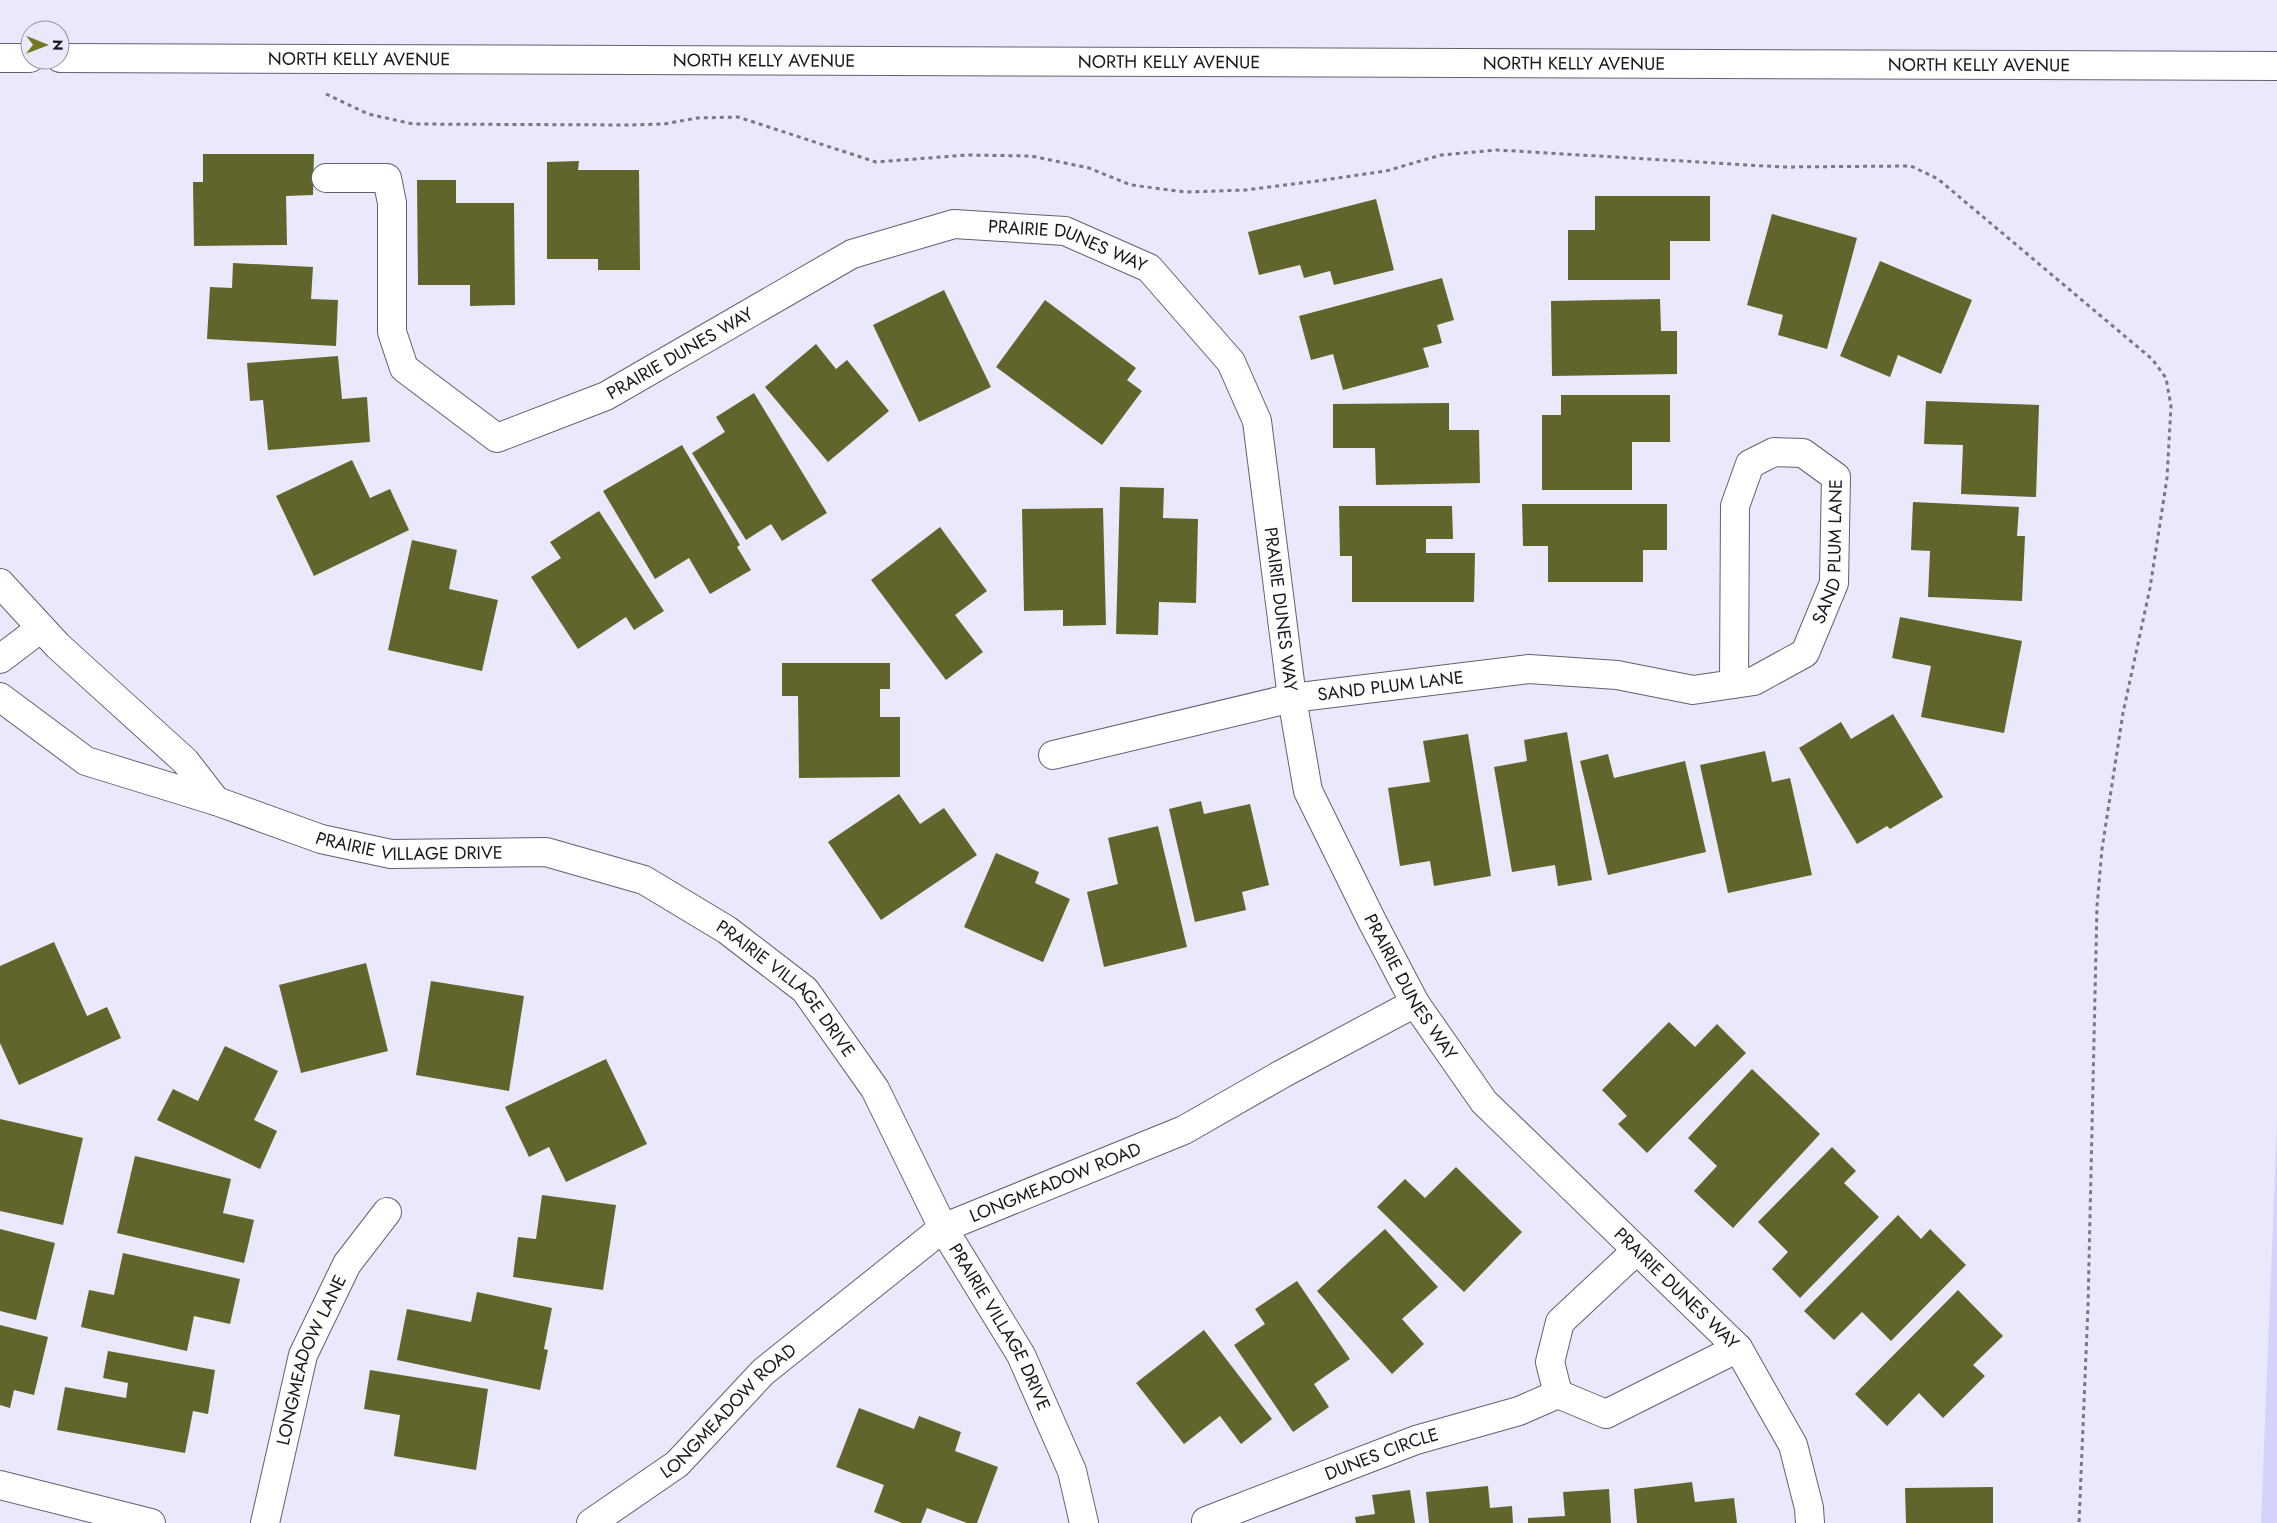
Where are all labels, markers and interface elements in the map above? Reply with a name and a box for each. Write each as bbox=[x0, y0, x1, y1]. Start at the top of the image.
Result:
north arrow bbox=[20, 20, 70, 70]
text: N bbox=[48, 39, 68, 51]
street label: NORTH KELLY AVENUE bbox=[268, 46, 450, 72]
street label: NORTH KELLY AVENUE bbox=[673, 47, 855, 74]
street label: NORTH KELLY AVENUE bbox=[1078, 49, 1260, 75]
street label: NORTH KELLY AVENUE bbox=[1483, 50, 1665, 77]
street label: NORTH KELLY AVENUE bbox=[1888, 52, 2070, 78]
street label: PRAIRIE DUNES WAY bbox=[987, 213, 1152, 279]
street label: PRAIRIE DUNES WAY bbox=[602, 300, 759, 406]
street label: SAND PLUM LANE bbox=[1805, 479, 1849, 628]
street label: PRAIRIE DUNES WAY bbox=[1258, 526, 1304, 694]
street label: SAND PLUM LANE bbox=[1316, 664, 1465, 708]
street label: PRAIRIE VILLAGE DRIVE bbox=[312, 825, 503, 867]
street label: PRAIRIE DUNES WAY bbox=[1357, 909, 1464, 1066]
street label: PRAIRIE VILLAGE DRIVE bbox=[711, 913, 861, 1062]
street label: LONGMEADOW ROAD bbox=[966, 1136, 1145, 1229]
street label: PRAIRIE DUNES WAY bbox=[1608, 1222, 1746, 1356]
street label: PRAIRIE VILLAGE DRIVE bbox=[942, 1238, 1057, 1415]
street label: LONGMEADOW LANE bbox=[270, 1270, 353, 1448]
street label: LONGMEADOW ROAD bbox=[655, 1337, 802, 1485]
street label: DUNES CIRCLE bbox=[1321, 1421, 1442, 1487]

